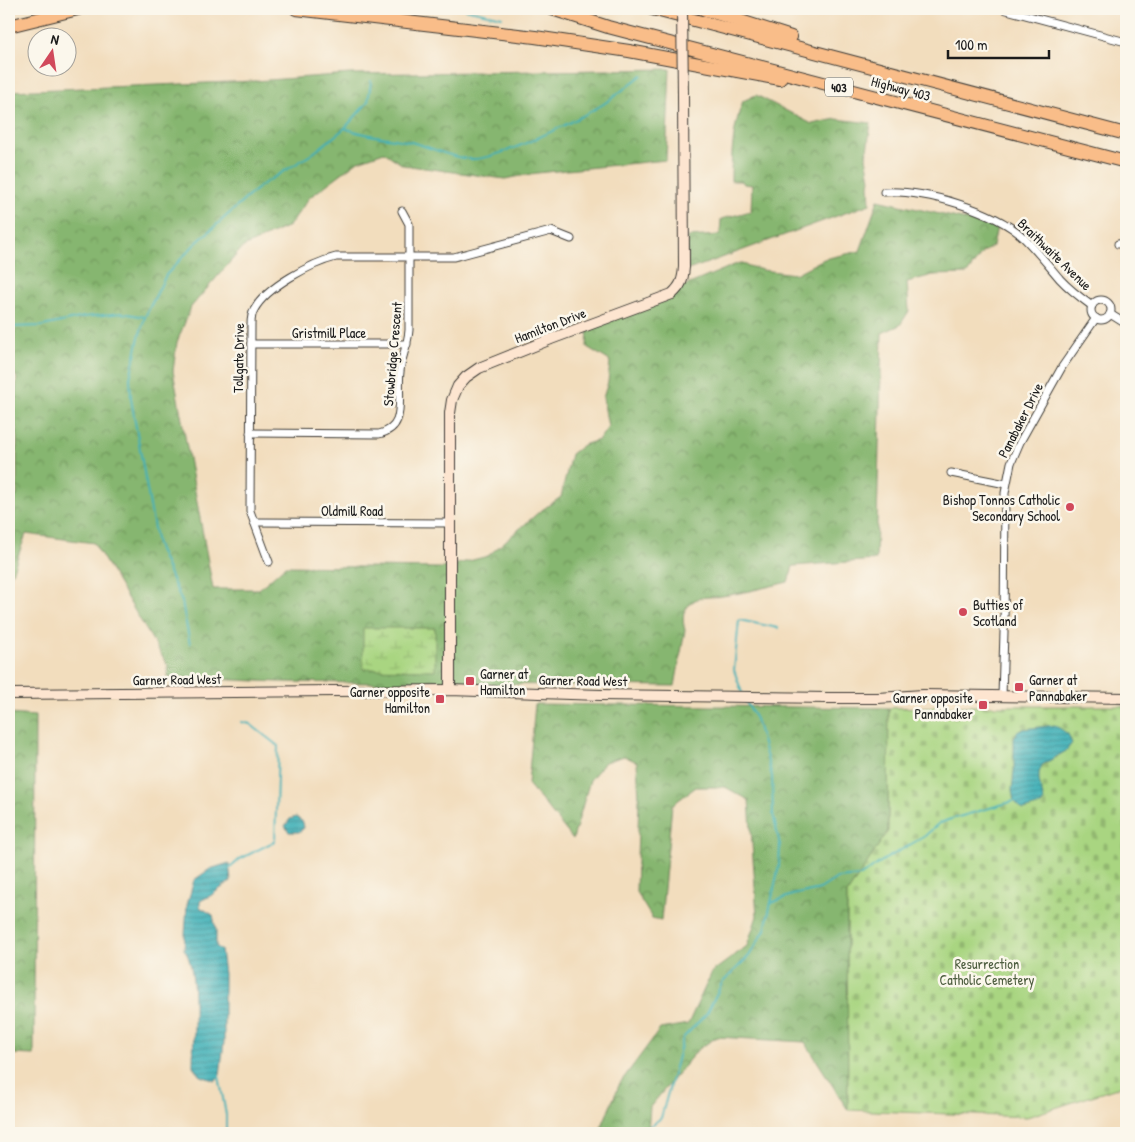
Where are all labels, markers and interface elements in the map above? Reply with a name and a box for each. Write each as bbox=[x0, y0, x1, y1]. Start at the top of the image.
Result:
north arrow bbox=[28, 28, 78, 78]
scale bar bbox=[948, 28, 1049, 60]
text: N bbox=[49, 29, 61, 49]
text: 100 m bbox=[955, 34, 988, 55]
street label: Highway 403 bbox=[869, 71, 933, 106]
road number: 403 bbox=[825, 77, 853, 96]
street label: Braithwaite Avenue bbox=[1014, 214, 1096, 294]
street label: Stowbridge Crescent bbox=[378, 301, 407, 407]
street label: Hamilton Drive bbox=[512, 303, 589, 347]
street label: Tollgate Drive bbox=[228, 322, 249, 393]
street label: Gristmill Place bbox=[292, 323, 367, 342]
street label: Panabaker Drive bbox=[993, 379, 1047, 461]
place label: Bishop Tonnos Catholic Secondary School bbox=[943, 490, 1061, 526]
street label: Oldmill Road bbox=[321, 501, 383, 520]
marker: Bishop Tonnos Catholic Secondary School bbox=[1064, 501, 1076, 513]
place label: Butties of Scotland bbox=[973, 595, 1023, 630]
marker: Butties of Scotland bbox=[957, 606, 969, 618]
place label: Garner at Hamilton bbox=[480, 664, 529, 699]
street label: Garner Road West bbox=[132, 669, 222, 689]
street label: Garner Road West bbox=[538, 670, 628, 690]
place label: Garner at Pannabaker bbox=[1029, 670, 1088, 705]
marker: Garner at Hamilton bbox=[464, 675, 476, 687]
marker: Garner at Pannabaker bbox=[1013, 681, 1025, 693]
place label: Garner opposite Hamilton bbox=[350, 682, 430, 717]
place label: Garner opposite Pannabaker bbox=[893, 688, 974, 723]
marker: Garner opposite Hamilton bbox=[434, 693, 446, 705]
marker: Garner opposite Pannabaker bbox=[977, 699, 989, 711]
park label: Resurrection Catholic Cemetery bbox=[939, 954, 1035, 990]

